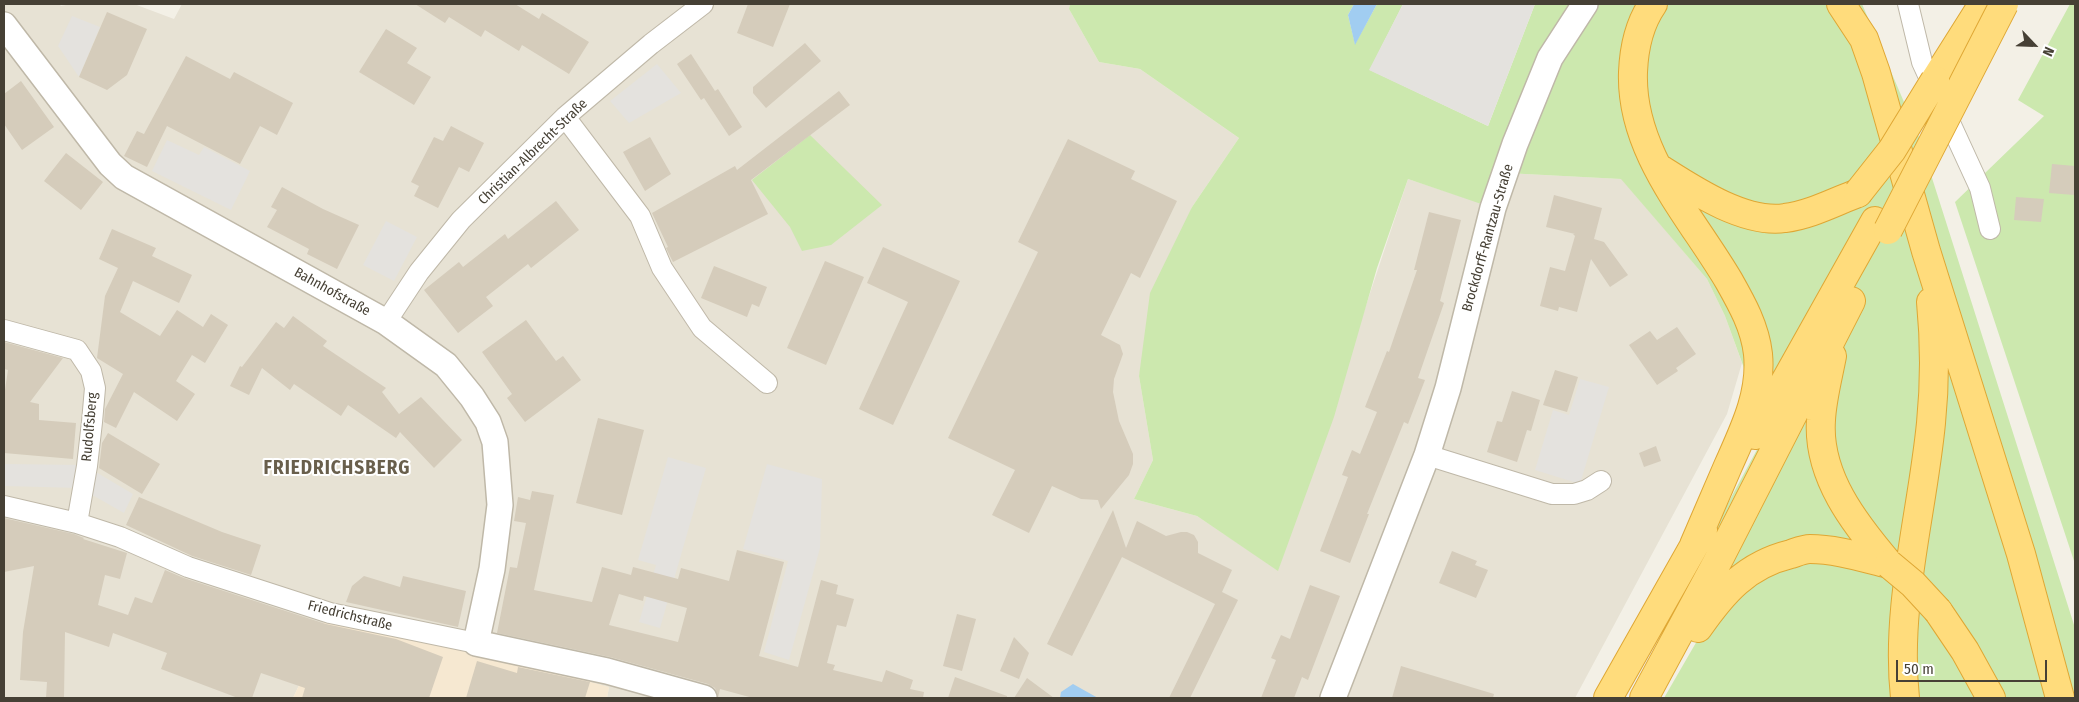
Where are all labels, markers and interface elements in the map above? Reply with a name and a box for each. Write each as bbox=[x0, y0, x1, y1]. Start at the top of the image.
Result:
north arrow bbox=[2009, 20, 2059, 70]
text: N bbox=[2039, 44, 2058, 59]
street label: Christian-Albrecht-Straße bbox=[475, 96, 591, 208]
street label: Brockdorff-Rantzau-Straße bbox=[1459, 162, 1517, 314]
street label: Bahnhofstraße bbox=[291, 264, 373, 320]
street label: Rudolfsberg bbox=[79, 392, 101, 462]
district label: FRIEDRICHSBERG bbox=[262, 458, 412, 480]
street label: Friedrichstraße bbox=[306, 597, 394, 635]
scale bar bbox=[1899, 650, 2050, 682]
text: 50 m bbox=[1904, 660, 1934, 678]

